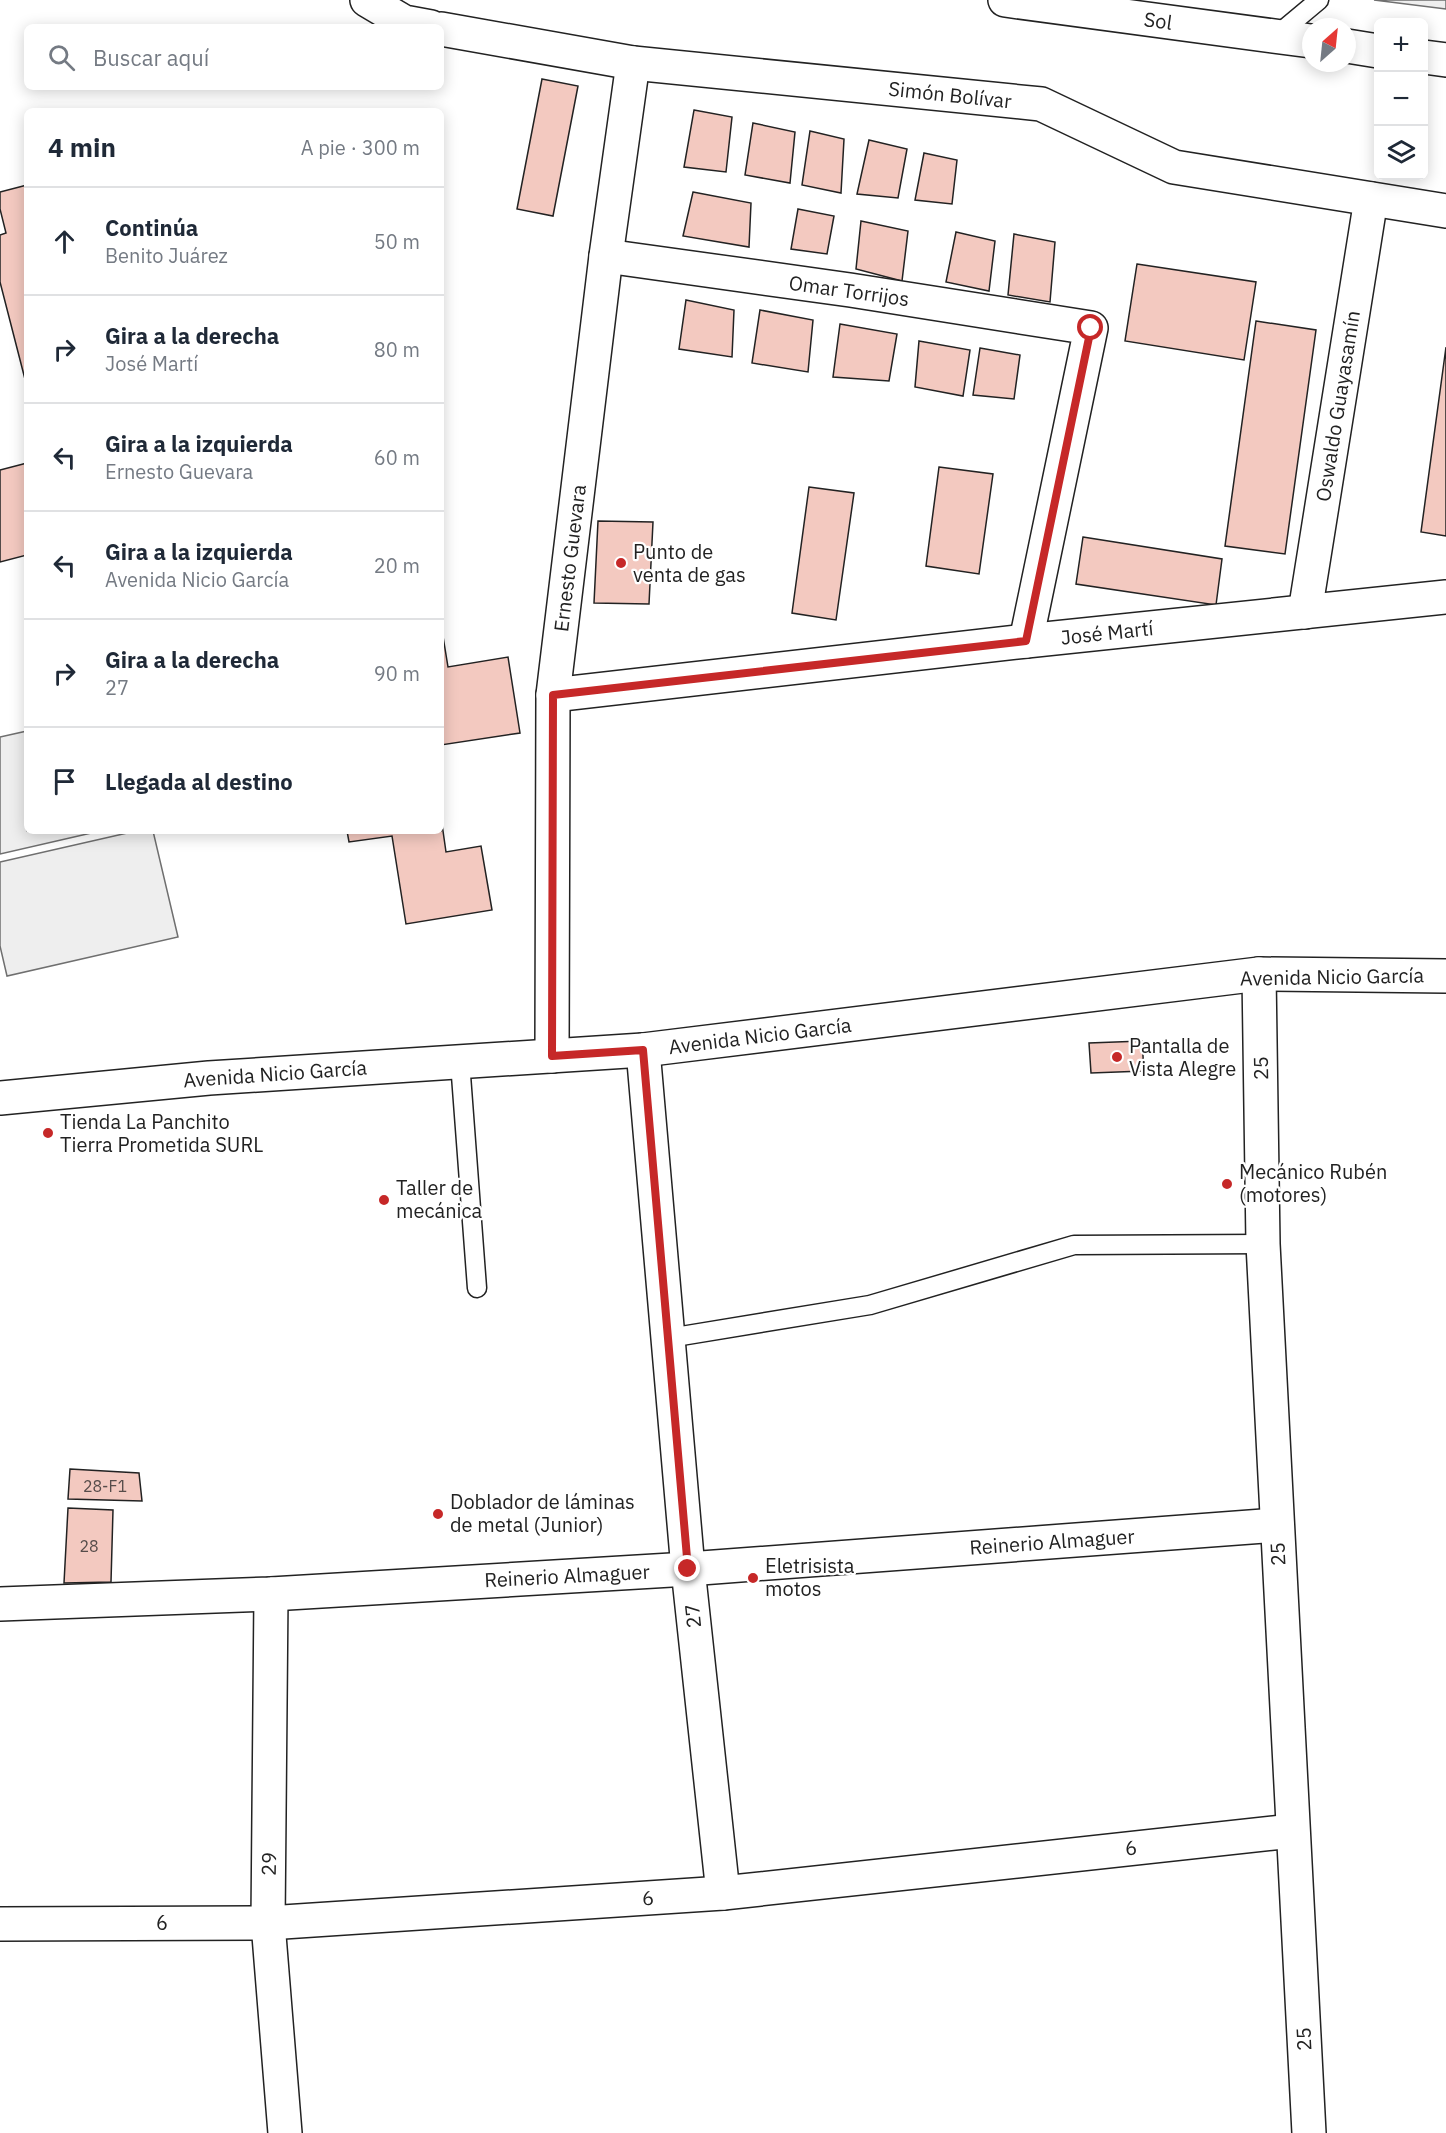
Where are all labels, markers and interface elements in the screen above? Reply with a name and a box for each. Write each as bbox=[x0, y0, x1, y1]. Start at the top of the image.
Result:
street label: Sol bbox=[1142, 5, 1174, 36]
north arrow bbox=[1302, 18, 1356, 72]
map controls bbox=[1374, 18, 1428, 180]
button: + bbox=[1374, 18, 1428, 72]
search box bbox=[24, 24, 444, 90]
icon: search bbox=[45, 41, 78, 74]
text: Buscar aquí bbox=[93, 43, 209, 72]
button: − bbox=[1374, 72, 1428, 126]
street label: Simón Bolívar bbox=[887, 75, 1013, 114]
button: layers bbox=[1374, 126, 1428, 180]
text: 4 min bbox=[48, 130, 116, 164]
text: A pie · 300 m bbox=[301, 134, 420, 161]
text: Continúa bbox=[105, 213, 198, 242]
icon: ahead bbox=[48, 225, 81, 258]
text: 50 m bbox=[374, 228, 420, 255]
text: Benito Juárez bbox=[105, 242, 228, 269]
street label: Omar Torrijos bbox=[787, 269, 911, 312]
street label: Oswaldo Guayasamín bbox=[1309, 308, 1366, 503]
route start bbox=[1077, 314, 1103, 340]
text: Gira a la derecha bbox=[105, 321, 279, 350]
icon: right bbox=[48, 333, 81, 366]
text: 80 m bbox=[374, 336, 420, 363]
text: José Martí bbox=[105, 350, 198, 377]
text: Gira a la izquierda bbox=[105, 429, 293, 458]
icon: left bbox=[48, 441, 81, 474]
text: 60 m bbox=[374, 444, 420, 471]
text: Ernesto Guevara bbox=[105, 458, 253, 485]
street label: Ernesto Guevara bbox=[547, 482, 592, 633]
text: Gira a la izquierda bbox=[105, 537, 293, 566]
place label: Punto de venta de gas bbox=[633, 538, 746, 588]
icon: left bbox=[48, 549, 81, 582]
text: 20 m bbox=[374, 552, 420, 579]
marker: Punto de venta de gas bbox=[614, 556, 628, 570]
text: Avenida Nicio García bbox=[105, 566, 289, 593]
street label: José Martí bbox=[1059, 614, 1155, 651]
text: Gira a la derecha bbox=[105, 645, 279, 674]
icon: right bbox=[48, 657, 81, 690]
text: 90 m bbox=[374, 660, 420, 687]
text: 27 bbox=[105, 674, 129, 701]
icon: arrive bbox=[48, 765, 81, 798]
text: Llegada al destino bbox=[105, 767, 293, 796]
street label: Avenida Nicio García bbox=[1240, 961, 1425, 992]
street label: Avenida Nicio García bbox=[667, 1011, 853, 1060]
place label: Pantalla de Vista Alegre bbox=[1129, 1032, 1236, 1082]
marker: Pantalla de Vista Alegre bbox=[1110, 1050, 1124, 1064]
street label: Avenida Nicio García bbox=[182, 1054, 368, 1093]
street label: 25 bbox=[1247, 1056, 1274, 1080]
place label: Tienda La Panchito Tierra Prometida SURL bbox=[60, 1108, 263, 1158]
marker: Tienda La Panchito Tierra Prometida SURL bbox=[41, 1126, 55, 1140]
place label: Mecánico Rubén (motores) bbox=[1239, 1158, 1387, 1208]
place label: Taller de mecánica bbox=[396, 1174, 483, 1224]
marker: Mecánico Rubén (motores) bbox=[1220, 1177, 1234, 1191]
marker: Taller de mecánica bbox=[377, 1193, 391, 1207]
house number: 28-F1 bbox=[83, 1476, 127, 1496]
place label: Doblador de láminas de metal (Junior) bbox=[450, 1488, 635, 1538]
marker: Doblador de láminas de metal (Junior) bbox=[431, 1507, 445, 1521]
street label: Reinerio Almaguer bbox=[968, 1522, 1136, 1561]
house number: 28 bbox=[79, 1536, 99, 1556]
street label: 25 bbox=[1263, 1541, 1292, 1567]
place label: Eletrisista motos bbox=[765, 1552, 855, 1602]
route end bbox=[674, 1555, 700, 1581]
street label: Reinerio Almaguer bbox=[484, 1558, 650, 1593]
marker: Eletrisista motos bbox=[746, 1571, 760, 1585]
street label: 27 bbox=[678, 1603, 707, 1629]
street label: 6 bbox=[1124, 1833, 1138, 1862]
street label: 29 bbox=[255, 1852, 282, 1876]
street label: 6 bbox=[641, 1884, 655, 1911]
street label: 6 bbox=[156, 1909, 168, 1936]
street label: 25 bbox=[1289, 2026, 1318, 2052]

